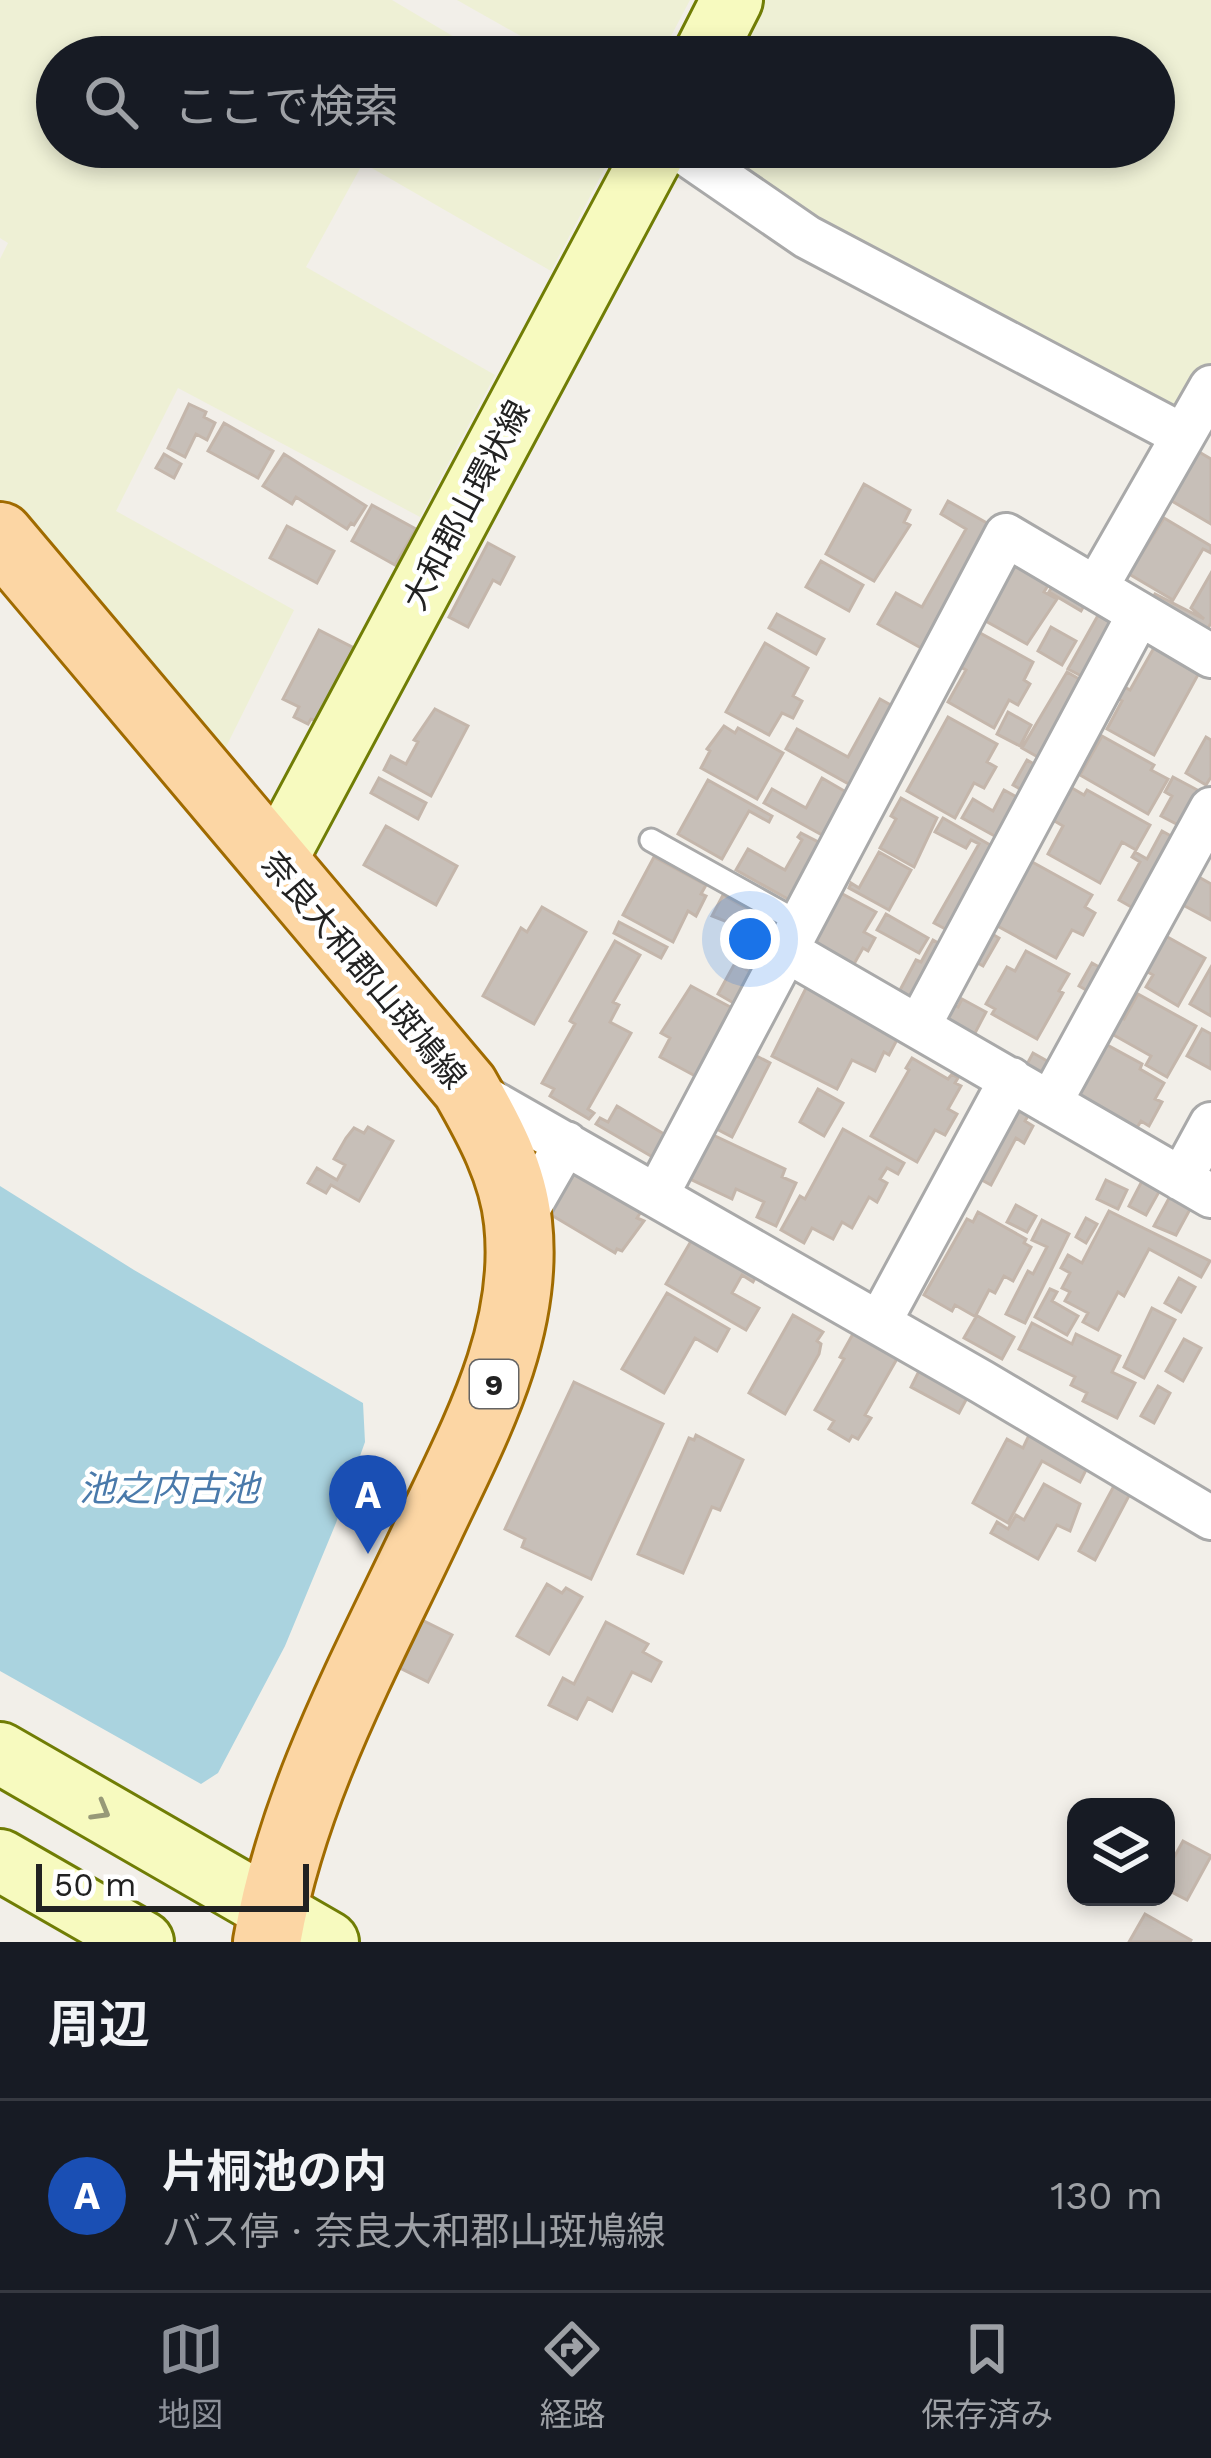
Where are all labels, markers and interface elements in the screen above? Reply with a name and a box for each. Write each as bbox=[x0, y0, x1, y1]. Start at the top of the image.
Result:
search box bbox=[36, 36, 1175, 168]
icon: search bbox=[78, 69, 144, 135]
text: ここで検索 bbox=[174, 80, 399, 133]
street label: 大和郡山環状線 bbox=[395, 394, 537, 616]
street label: 奈良大和郡山斑鳩線 bbox=[254, 844, 474, 1096]
your location bbox=[720, 909, 780, 969]
road number: 9 bbox=[470, 1360, 518, 1408]
pin: A bbox=[329, 1455, 407, 1554]
water label: 池之内古池 bbox=[79, 1468, 262, 1510]
one-way arrow bbox=[88, 1797, 110, 1820]
map controls bbox=[1067, 1798, 1175, 1906]
button: layers bbox=[1067, 1798, 1175, 1906]
scale bar bbox=[36, 1858, 309, 1911]
text: 50 m bbox=[54, 1865, 136, 1904]
text: 周辺 bbox=[48, 1995, 150, 2054]
text: 片桐池の内 bbox=[162, 2145, 387, 2198]
text: A bbox=[74, 2173, 100, 2218]
text: 130 m bbox=[1050, 2173, 1163, 2218]
text: バス停 · 奈良大和郡山斑鳩線 bbox=[162, 2209, 665, 2254]
tab: 地図 bbox=[158, 2316, 224, 2436]
tab: 経路 bbox=[539, 2316, 605, 2436]
tab: 保存済み bbox=[921, 2316, 1053, 2436]

